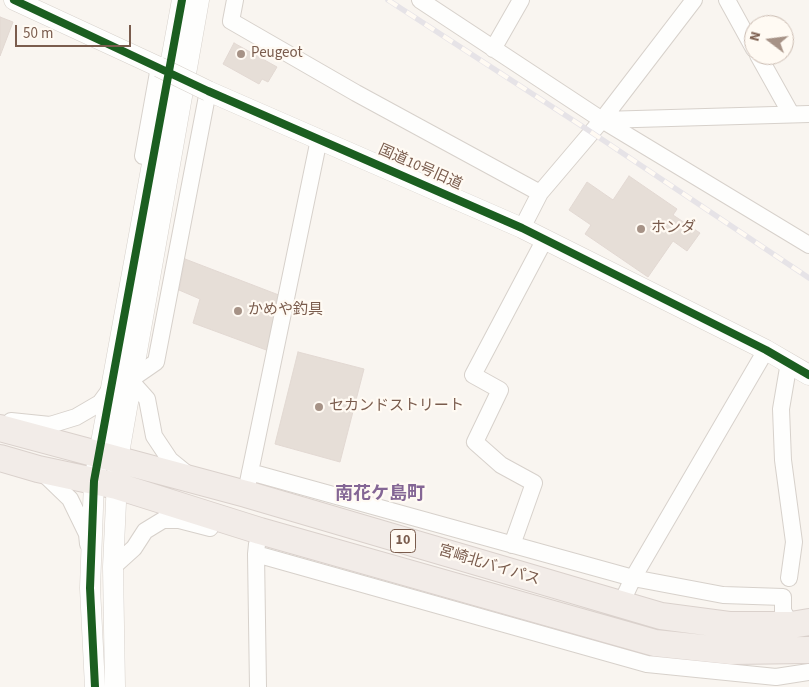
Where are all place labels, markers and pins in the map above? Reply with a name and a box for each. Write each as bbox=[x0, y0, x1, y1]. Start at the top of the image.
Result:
place label: Peugeot bbox=[251, 45, 302, 63]
marker: Peugeot bbox=[235, 48, 247, 60]
place label: ホンダ bbox=[651, 220, 696, 238]
marker: ホンダ bbox=[635, 223, 647, 235]
place label: かめや釣具 bbox=[248, 302, 323, 320]
marker: かめや釣具 bbox=[232, 305, 244, 317]
place label: セカンドストリート bbox=[329, 398, 464, 416]
marker: セカンドストリート bbox=[313, 401, 325, 413]

